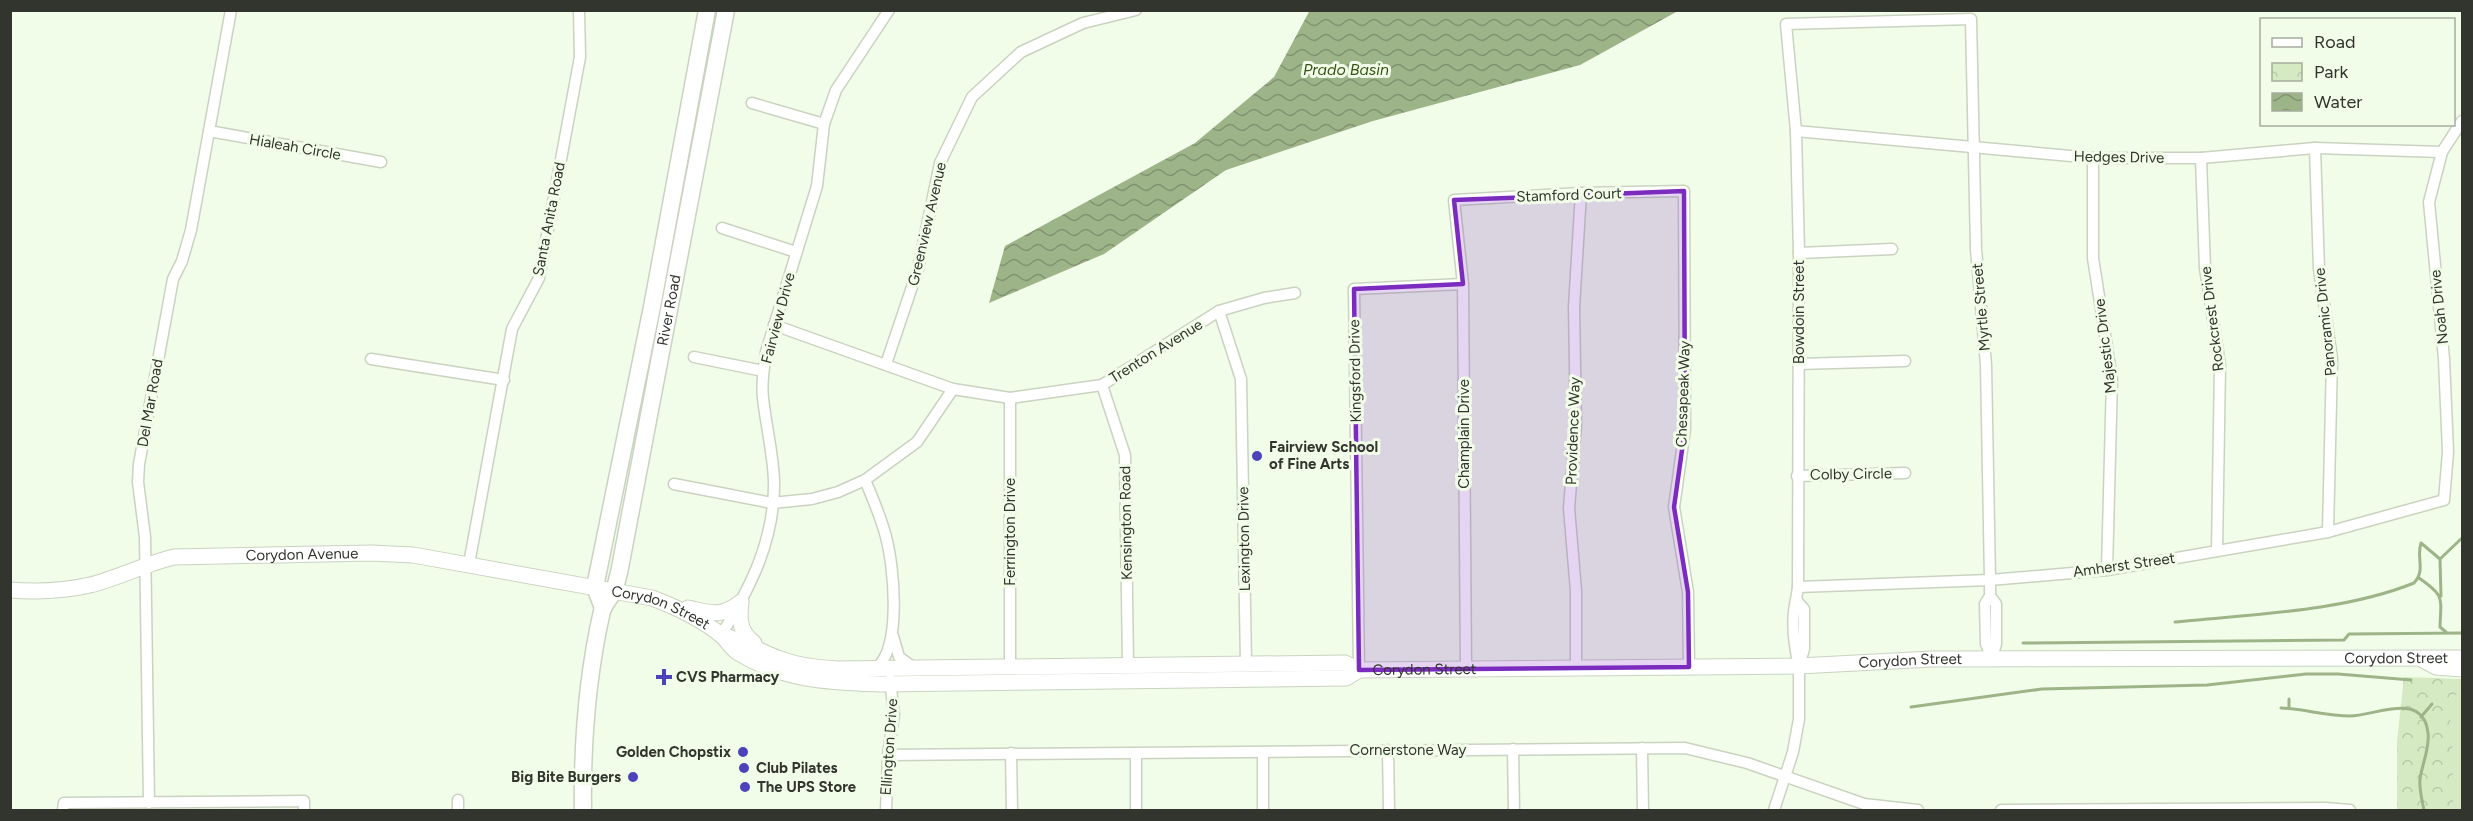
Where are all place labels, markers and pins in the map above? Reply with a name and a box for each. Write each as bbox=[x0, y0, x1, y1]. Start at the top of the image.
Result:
place label: Fairview School of Fine Arts bbox=[1269, 438, 1378, 473]
marker: Fairview School of Fine Arts bbox=[1250, 449, 1264, 463]
place label: CVS Pharmacy bbox=[676, 668, 780, 686]
marker: CVS Pharmacy bbox=[657, 670, 671, 684]
place label: Golden Chopstix bbox=[616, 743, 731, 761]
marker: Golden Chopstix bbox=[736, 745, 750, 759]
place label: Club Pilates bbox=[756, 759, 837, 777]
marker: Club Pilates bbox=[737, 761, 751, 775]
place label: Big Bite Burgers bbox=[511, 768, 621, 786]
marker: Big Bite Burgers bbox=[626, 770, 640, 784]
place label: The UPS Store bbox=[757, 778, 857, 796]
marker: The UPS Store bbox=[738, 780, 752, 794]

